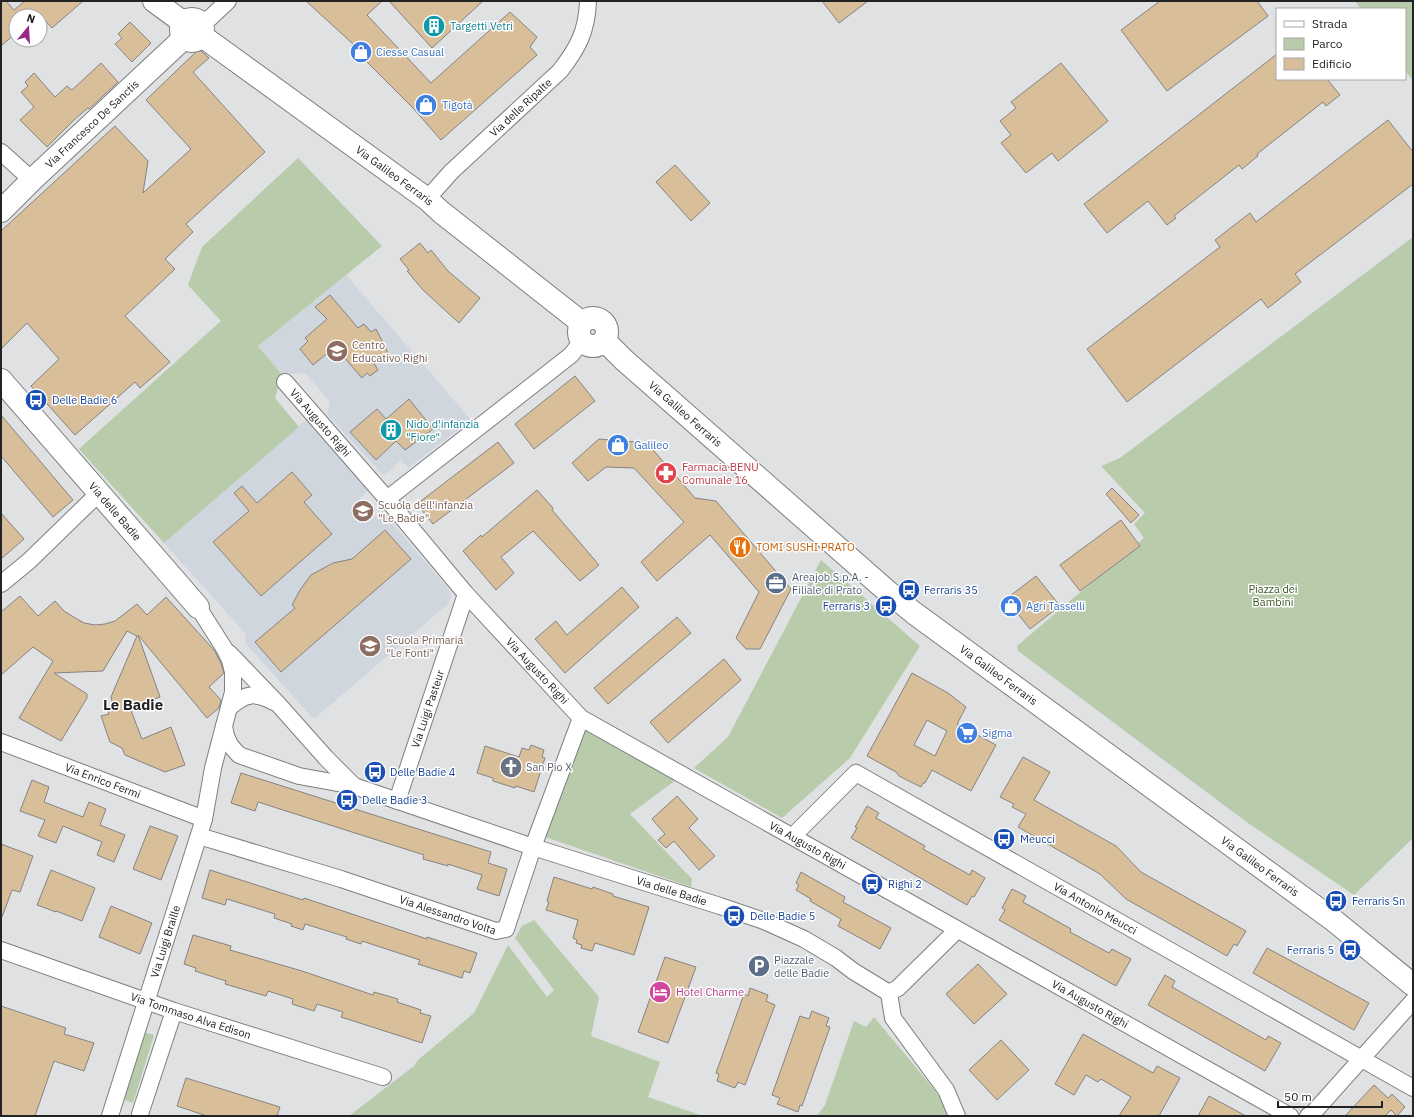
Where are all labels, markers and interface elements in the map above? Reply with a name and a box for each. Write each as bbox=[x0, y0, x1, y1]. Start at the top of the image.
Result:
north arrow bbox=[8, 8, 48, 48]
legend bbox=[1276, 8, 1406, 80]
text: N bbox=[25, 11, 37, 26]
building icon: Targetti Vetri bbox=[421, 13, 447, 39]
text: Strada bbox=[1312, 16, 1348, 31]
place label: Targetti Vetri bbox=[450, 19, 513, 33]
text: Parco bbox=[1312, 36, 1343, 51]
shop icon: Ciesse Casual bbox=[348, 39, 374, 65]
place label: Ciesse Casual bbox=[376, 45, 444, 59]
text: Edificio bbox=[1312, 56, 1352, 71]
street label: Via delle Ripalte bbox=[487, 75, 555, 140]
street label: Via Francesco De Sanctis bbox=[42, 77, 142, 171]
shop icon: Tigotà bbox=[413, 92, 439, 118]
place label: Tigotà bbox=[442, 98, 473, 112]
street label: Via Galileo Ferraris bbox=[353, 143, 437, 209]
school or university icon: Centro Educativo Righi bbox=[324, 338, 350, 364]
place label: Centro Educativo Righi bbox=[352, 338, 428, 365]
street label: Via Galileo Ferraris bbox=[646, 379, 724, 449]
street label: Via Augusto Righi bbox=[287, 386, 354, 460]
bus stop icon: Delle Badie 6 bbox=[23, 387, 49, 413]
place label: Delle Badie 6 bbox=[52, 393, 117, 407]
building icon: Nido d'infanzia "Fiore" bbox=[378, 417, 404, 443]
place label: Nido d'infanzia "Fiore" bbox=[406, 417, 479, 444]
shop icon: Galileo bbox=[605, 432, 631, 458]
place label: Galileo bbox=[634, 438, 668, 452]
pharmacy icon: Farmacia BENU Comunale 16 bbox=[653, 460, 679, 486]
place label: Farmacia BENU Comunale 16 bbox=[682, 460, 759, 487]
street label: Via delle Badie bbox=[86, 479, 144, 544]
school or university icon: Scuola dell'infanzia "Le Badie" bbox=[350, 498, 376, 524]
place label: Scuola dell'infanzia "Le Badie" bbox=[378, 498, 473, 525]
restaurant icon: TOMI SUSHI PRATO bbox=[727, 534, 753, 560]
place label: TOMI SUSHI PRATO bbox=[756, 540, 855, 554]
office icon: Areajob S.p.A. - Filiale di Prato bbox=[763, 570, 789, 596]
place label: Areajob S.p.A. - Filiale di Prato bbox=[792, 570, 869, 597]
bus stop icon: Ferraris 35 bbox=[896, 577, 922, 603]
park label: Piazza dei Bambini bbox=[1248, 582, 1298, 609]
place label: Ferraris 35 bbox=[924, 583, 978, 597]
bus stop icon: Ferraris 3 bbox=[873, 593, 899, 619]
shop icon: Agri Tasselli bbox=[998, 593, 1024, 619]
place label: Ferraris 3 bbox=[823, 599, 870, 613]
place label: Agri Tasselli bbox=[1026, 599, 1085, 613]
school or university icon: Scuola Primaria "Le Fonti" bbox=[357, 633, 383, 659]
place label: Scuola Primaria "Le Fonti" bbox=[386, 633, 463, 660]
street label: Via Augusto Righi bbox=[503, 635, 572, 707]
street label: Via Galileo Ferraris bbox=[957, 642, 1040, 708]
street label: Via Luigi Pasteur bbox=[408, 668, 447, 750]
district label: Le Badie bbox=[103, 695, 163, 714]
supermarket icon: Sigma bbox=[954, 720, 980, 746]
place label: Sigma bbox=[982, 726, 1013, 740]
church icon: San Pio X bbox=[498, 754, 524, 780]
bus stop icon: Delle Badie 4 bbox=[362, 759, 388, 785]
street label: Via Enrico Fermi bbox=[63, 760, 143, 801]
place label: San Pio X bbox=[526, 760, 572, 774]
place label: Delle Badie 4 bbox=[390, 765, 456, 779]
bus stop icon: Delle Badie 3 bbox=[334, 787, 360, 813]
place label: Delle Badie 3 bbox=[362, 793, 427, 807]
street label: Via Augusto Righi bbox=[767, 818, 848, 872]
bus stop icon: Meucci bbox=[991, 826, 1017, 852]
place label: Meucci bbox=[1020, 832, 1055, 846]
street label: Via Galileo Ferraris bbox=[1218, 833, 1302, 899]
bus stop icon: Righi 2 bbox=[859, 871, 885, 897]
street label: Via delle Badie bbox=[635, 873, 709, 908]
place label: Righi 2 bbox=[888, 877, 922, 891]
street label: Via Antonio Meucci bbox=[1051, 879, 1140, 938]
bus stop icon: Ferraris Sn bbox=[1323, 888, 1349, 914]
street label: Via Alessandro Volta bbox=[398, 892, 498, 938]
place label: Ferraris Sn bbox=[1352, 894, 1405, 908]
bus stop icon: Delle Badie 5 bbox=[721, 903, 747, 929]
street label: Via Luigi Braille bbox=[147, 904, 183, 980]
place label: Delle Badie 5 bbox=[750, 909, 815, 923]
bus stop icon: Ferraris 5 bbox=[1337, 937, 1363, 963]
place label: Ferraris 5 bbox=[1287, 943, 1334, 957]
parking icon: Piazzale delle Badie bbox=[746, 953, 772, 979]
place label: Piazzale delle Badie bbox=[774, 953, 829, 980]
street label: Via Augusto Righi bbox=[1049, 977, 1131, 1031]
hotel icon: Hotel Charme bbox=[647, 979, 673, 1005]
place label: Hotel Charme bbox=[676, 985, 744, 999]
street label: Via Tommaso Alva Edison bbox=[129, 989, 253, 1042]
scale bar bbox=[1278, 1083, 1382, 1109]
text: 50 m bbox=[1284, 1089, 1312, 1104]

